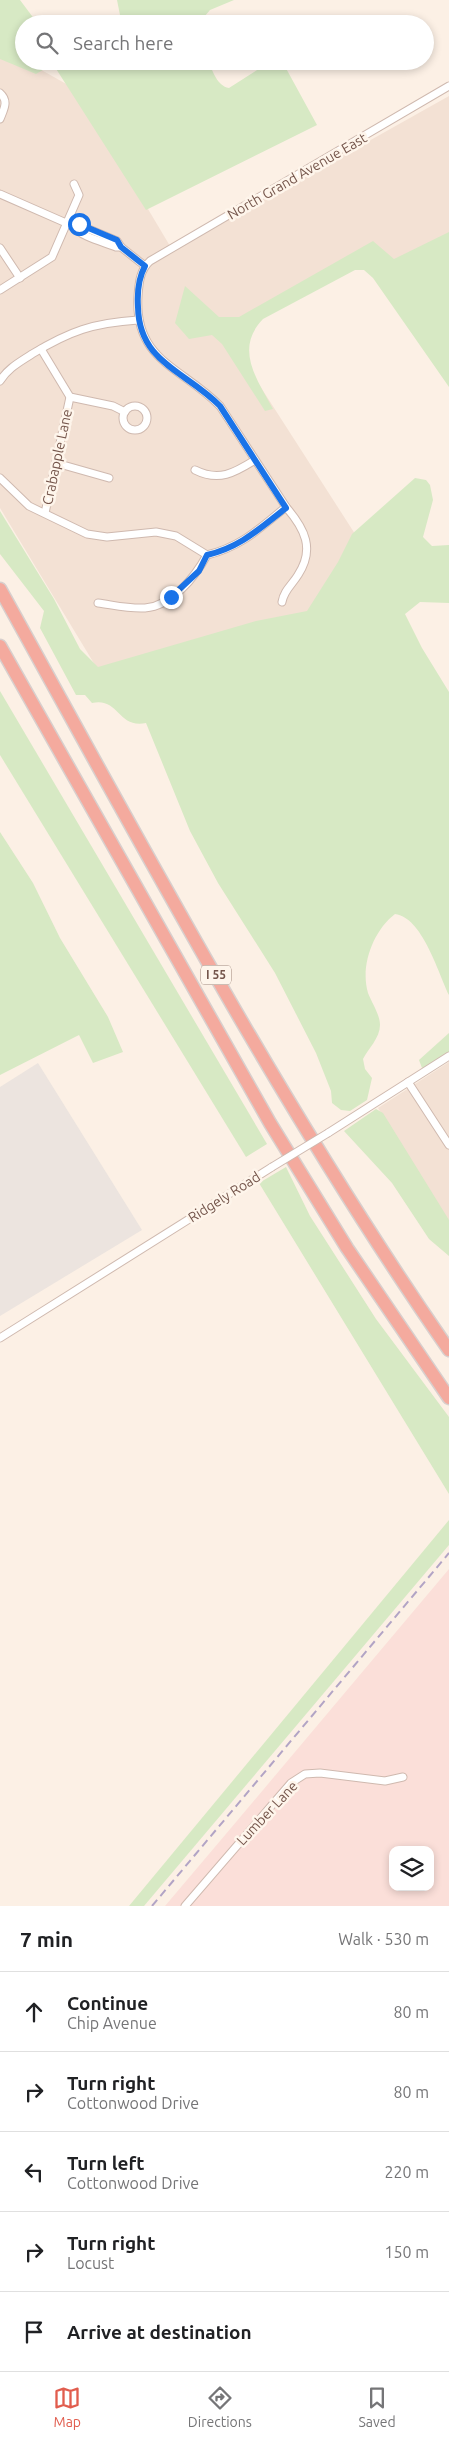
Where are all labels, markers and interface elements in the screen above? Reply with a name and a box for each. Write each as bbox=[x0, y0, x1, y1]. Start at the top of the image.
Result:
search box bbox=[15, 15, 434, 70]
icon: search bbox=[33, 29, 61, 57]
text: Search here bbox=[73, 32, 173, 54]
street label: North Grand Avenue East bbox=[224, 129, 370, 223]
route start bbox=[68, 213, 91, 236]
street label: Crabapple Lane bbox=[39, 408, 75, 506]
route end bbox=[160, 586, 183, 609]
road number: I 55 bbox=[201, 966, 231, 984]
street label: Ridgely Road bbox=[185, 1168, 263, 1226]
street label: Lumber Lane bbox=[233, 1778, 301, 1848]
map controls bbox=[389, 1846, 434, 1891]
button: layers bbox=[389, 1846, 434, 1891]
text: 7 min bbox=[20, 1927, 73, 1951]
text: Walk · 530 m bbox=[338, 1930, 429, 1948]
text: Continue bbox=[67, 1992, 148, 2014]
icon: ahead bbox=[20, 1998, 48, 2026]
text: 80 m bbox=[393, 2003, 429, 2021]
text: Chip Avenue bbox=[67, 2014, 157, 2032]
text: Turn right bbox=[67, 2072, 155, 2094]
icon: right bbox=[20, 2078, 48, 2106]
text: 80 m bbox=[393, 2083, 429, 2101]
text: Cottonwood Drive bbox=[67, 2094, 199, 2112]
text: Turn left bbox=[67, 2152, 145, 2174]
icon: left bbox=[20, 2158, 48, 2186]
text: 220 m bbox=[384, 2163, 429, 2181]
text: Cottonwood Drive bbox=[67, 2174, 199, 2192]
text: Turn right bbox=[67, 2232, 155, 2254]
icon: right bbox=[20, 2238, 48, 2266]
text: 150 m bbox=[384, 2243, 429, 2261]
text: Locust bbox=[67, 2254, 114, 2272]
icon: arrive bbox=[20, 2318, 48, 2346]
text: Arrive at destination bbox=[67, 2321, 252, 2343]
tab: Map bbox=[53, 2384, 81, 2430]
tab: Directions bbox=[188, 2384, 252, 2430]
tab: Saved bbox=[358, 2384, 396, 2430]

